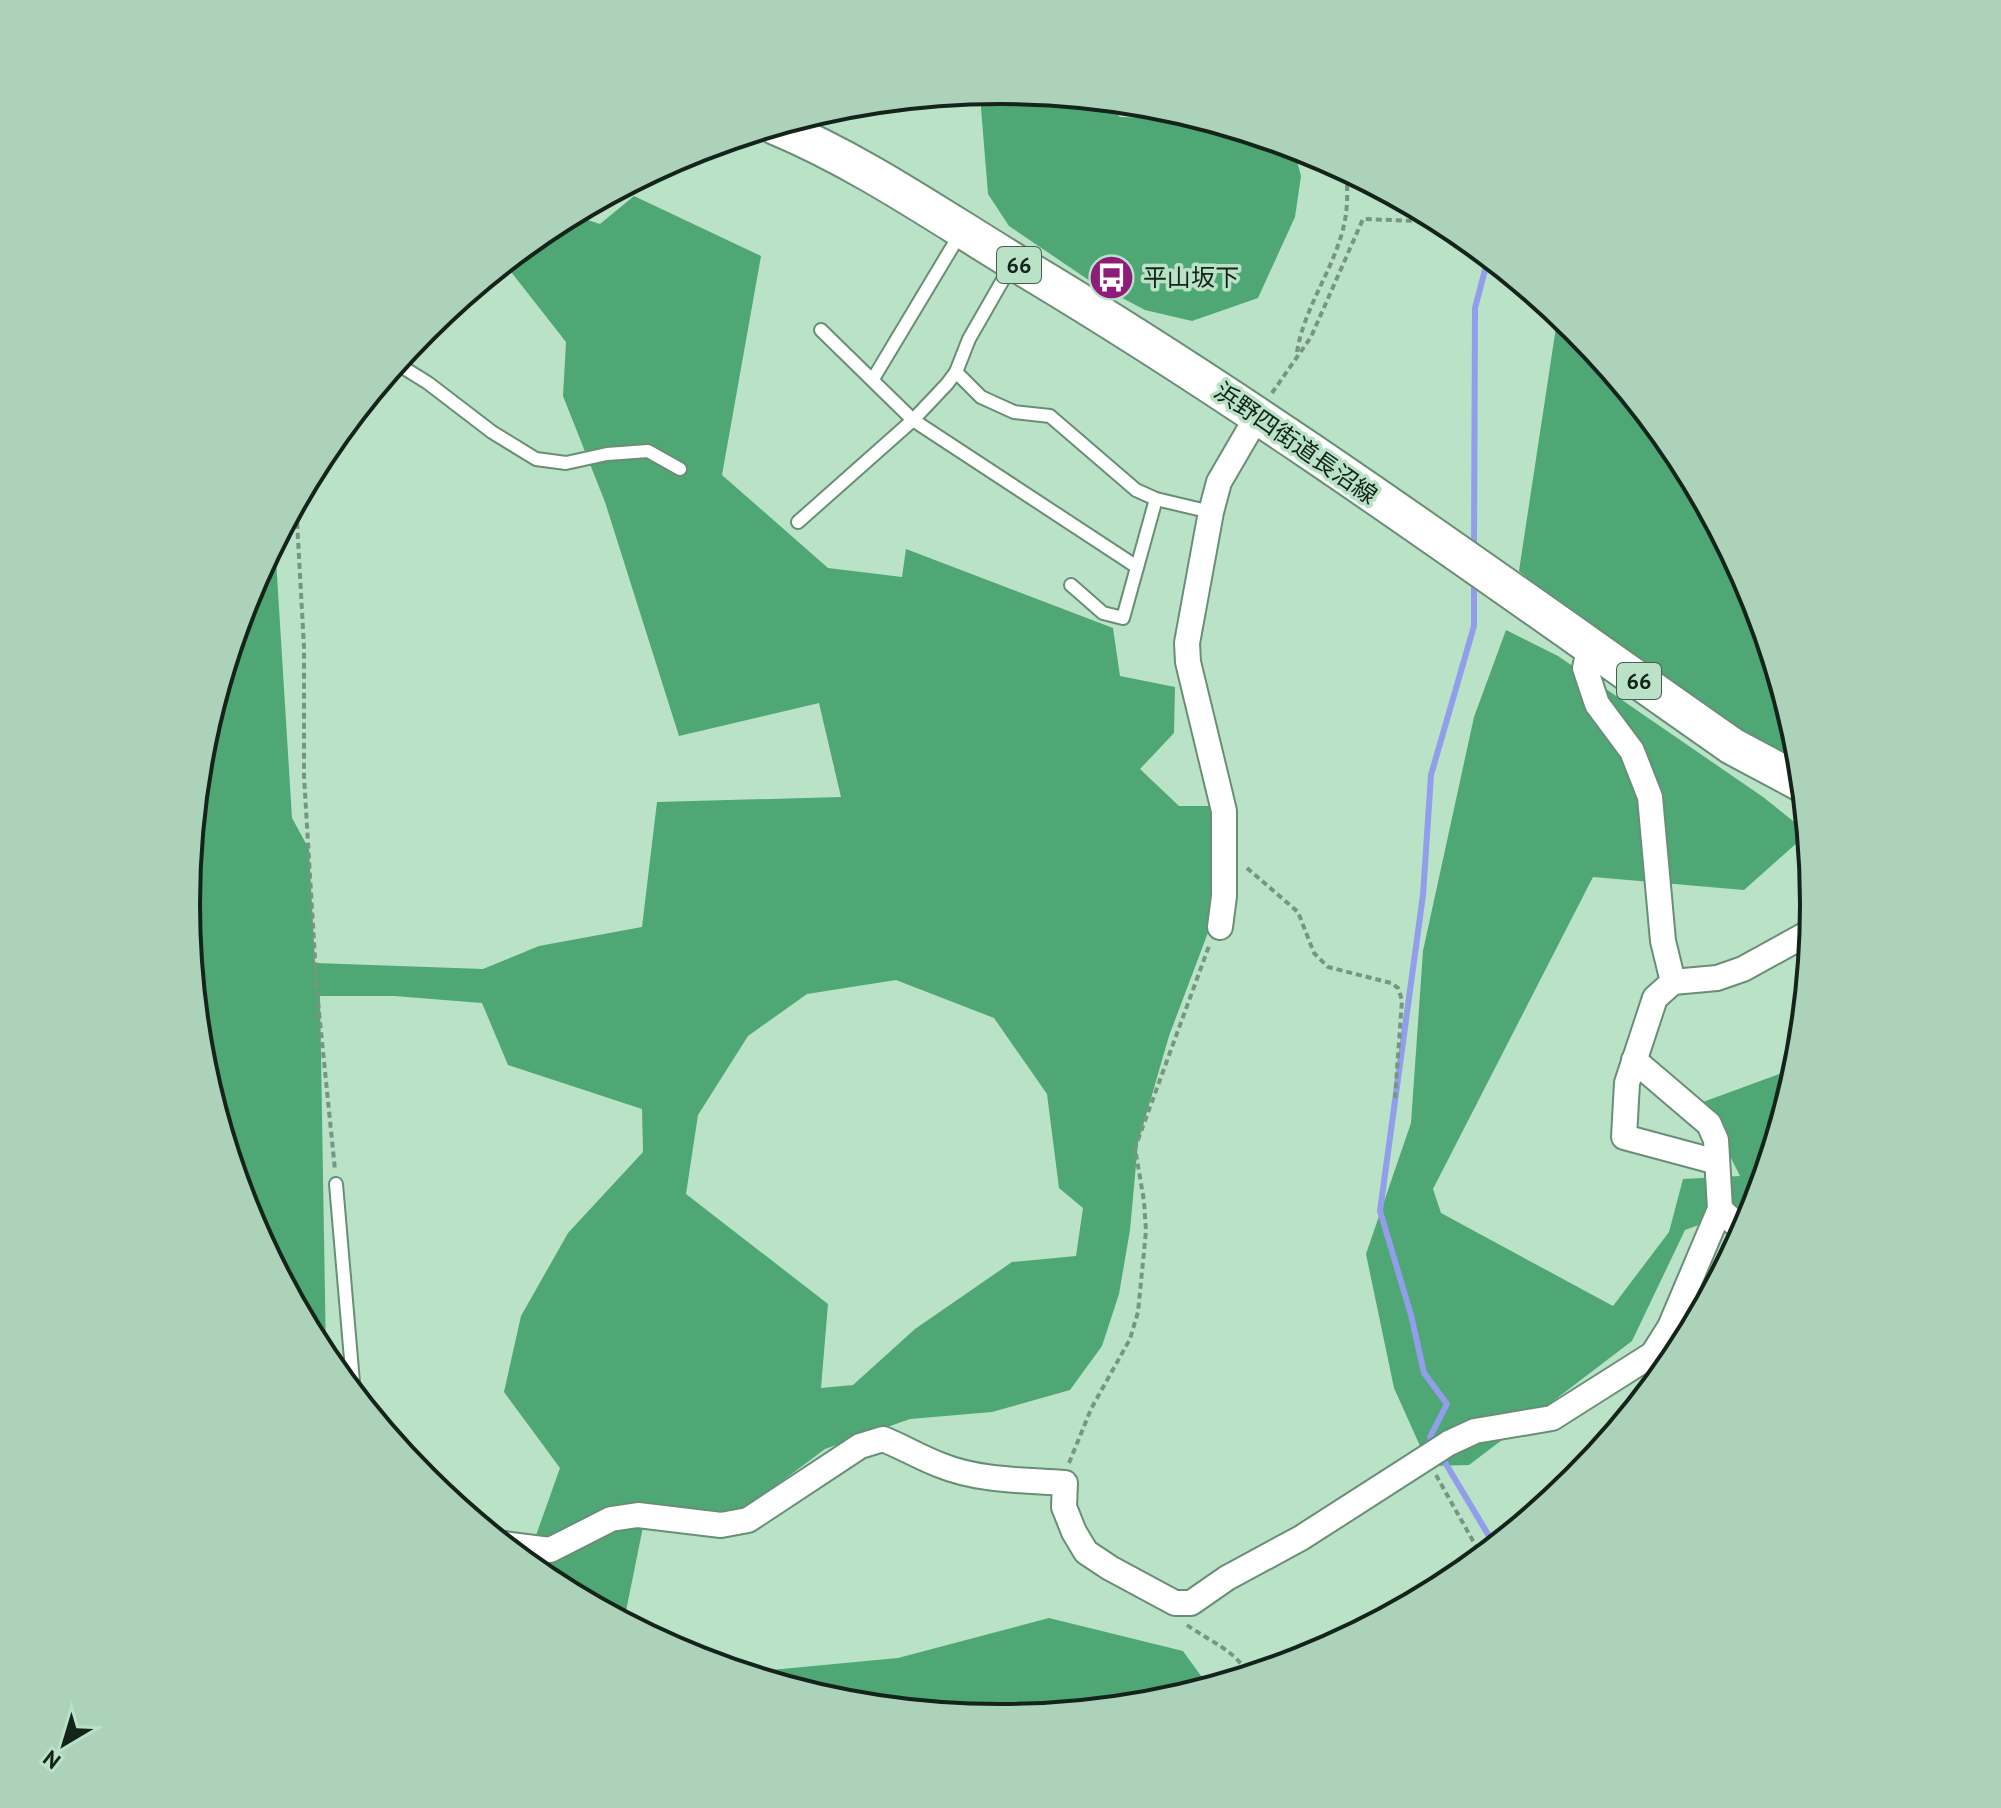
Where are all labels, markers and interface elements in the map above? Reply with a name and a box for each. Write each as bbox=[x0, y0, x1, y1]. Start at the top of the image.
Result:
road number: 66 bbox=[997, 247, 1041, 283]
bus stop icon: 平山坂下 bbox=[1088, 253, 1136, 301]
place label: 平山坂下 bbox=[1143, 262, 1239, 293]
street label: 浜野四街道長沼線 bbox=[1208, 375, 1384, 511]
road number: 66 bbox=[1617, 663, 1661, 699]
north arrow bbox=[24, 1704, 104, 1784]
text: N bbox=[37, 1744, 66, 1775]

